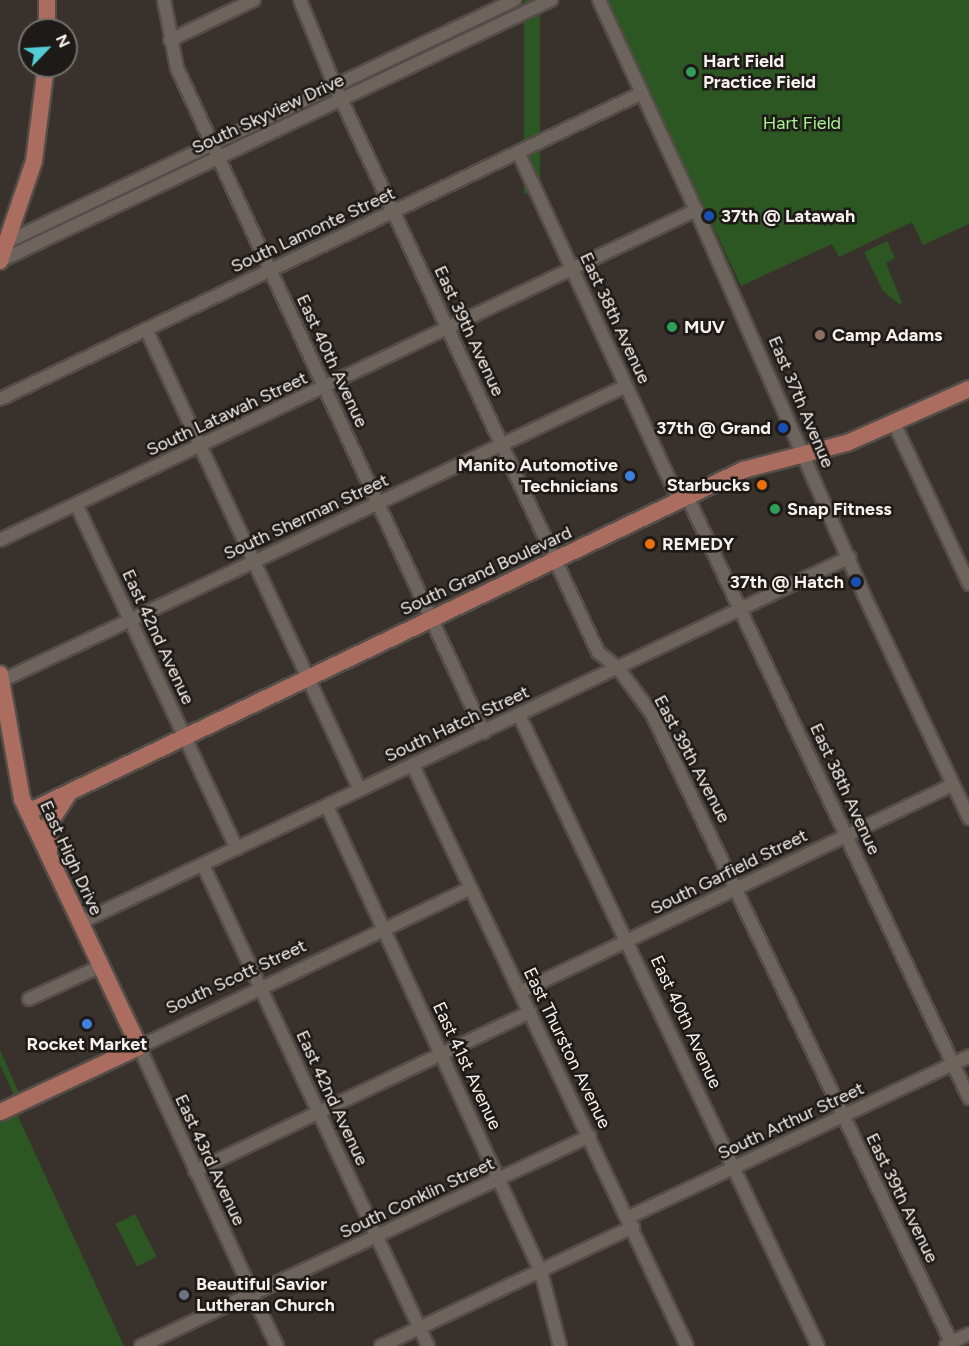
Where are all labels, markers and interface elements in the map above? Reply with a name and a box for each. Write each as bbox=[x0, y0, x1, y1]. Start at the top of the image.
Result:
north arrow bbox=[18, 18, 78, 78]
text: N bbox=[52, 31, 74, 51]
place label: Hart Field Practice Field bbox=[703, 51, 816, 94]
marker: Hart Field Practice Field bbox=[684, 65, 698, 79]
street label: South Skyview Drive bbox=[188, 69, 348, 159]
park label: Hart Field bbox=[763, 112, 841, 134]
street label: South Lamonte Street bbox=[228, 182, 398, 278]
place label: 37th @ Latawah bbox=[721, 205, 855, 227]
marker: 37th @ Latawah bbox=[702, 209, 716, 223]
street label: East 38th Avenue bbox=[575, 249, 655, 387]
street label: East 39th Avenue bbox=[429, 262, 509, 400]
street label: East 40th Avenue bbox=[292, 291, 372, 431]
place label: MUV bbox=[684, 316, 725, 338]
marker: MUV bbox=[665, 320, 679, 334]
place label: Camp Adams bbox=[832, 324, 942, 346]
marker: Camp Adams bbox=[813, 328, 827, 342]
street label: East 37th Avenue bbox=[763, 333, 839, 471]
street label: South Latawah Street bbox=[143, 367, 311, 461]
place label: 37th @ Grand bbox=[656, 417, 771, 439]
marker: 37th @ Grand bbox=[776, 421, 790, 435]
place label: Manito Automotive Technicians bbox=[458, 455, 618, 498]
street label: South Sherman Street bbox=[220, 469, 392, 565]
marker: Manito Automotive Technicians bbox=[623, 469, 637, 483]
place label: Starbucks bbox=[667, 474, 750, 496]
marker: Starbucks bbox=[755, 478, 769, 492]
place label: Snap Fitness bbox=[787, 498, 892, 520]
marker: Snap Fitness bbox=[768, 502, 782, 516]
street label: South Grand Boulevard bbox=[397, 522, 575, 620]
place label: REMEDY bbox=[662, 533, 734, 555]
marker: REMEDY bbox=[643, 537, 657, 551]
street label: East 42nd Avenue bbox=[117, 566, 199, 708]
place label: 37th @ Hatch bbox=[730, 571, 844, 593]
marker: 37th @ Hatch bbox=[849, 575, 863, 589]
street label: South Hatch Street bbox=[381, 681, 533, 767]
street label: East 39th Avenue bbox=[649, 691, 735, 827]
street label: East 38th Avenue bbox=[805, 720, 885, 858]
street label: East High Drive bbox=[35, 797, 107, 919]
street label: South Garfield Street bbox=[647, 825, 811, 919]
street label: South Scott Street bbox=[162, 935, 310, 1019]
street label: East 40th Avenue bbox=[646, 952, 726, 1092]
street label: East Thurston Avenue bbox=[519, 964, 615, 1132]
street label: East 41st Avenue bbox=[428, 999, 506, 1133]
marker: Rocket Market bbox=[80, 1017, 94, 1031]
street label: East 42nd Avenue bbox=[291, 1027, 373, 1169]
place label: Rocket Market bbox=[27, 1033, 147, 1055]
street label: South Arthur Street bbox=[714, 1078, 868, 1164]
street label: East 43rd Avenue bbox=[170, 1091, 250, 1229]
street label: East 39th Avenue bbox=[861, 1130, 943, 1266]
street label: South Conklin Street bbox=[336, 1153, 498, 1243]
place label: Beautiful Savior Lutheran Church bbox=[196, 1274, 335, 1316]
marker: Beautiful Savior Lutheran Church bbox=[177, 1288, 191, 1302]

